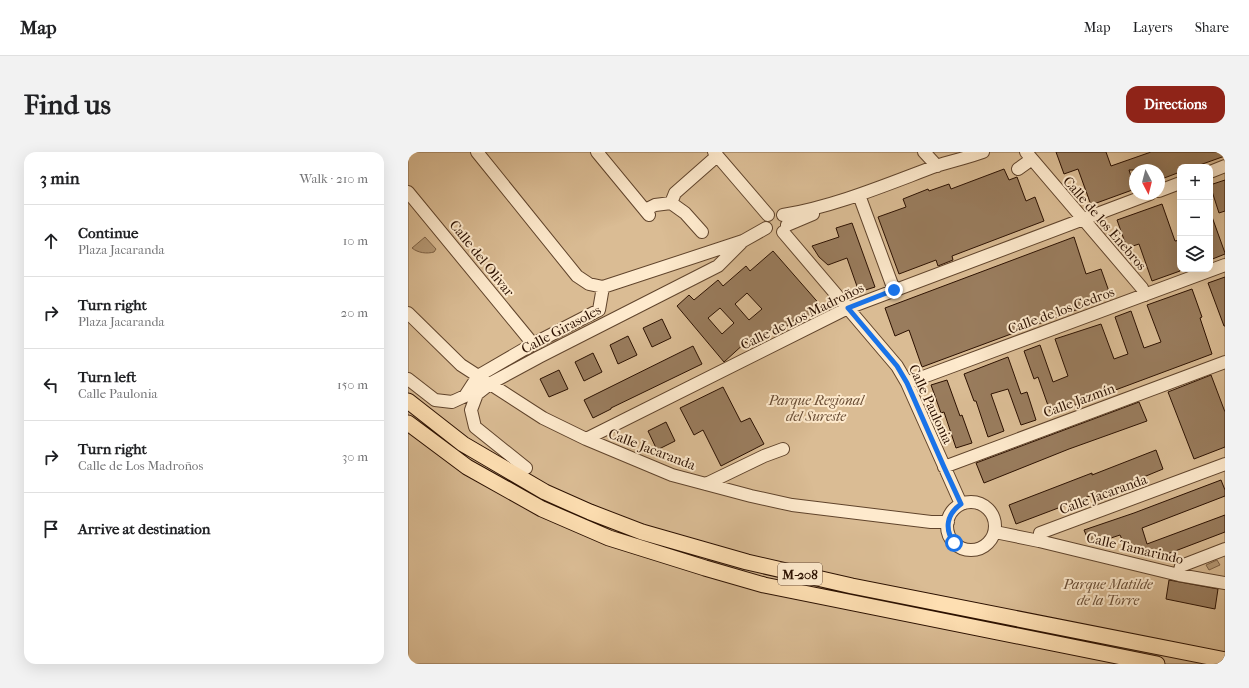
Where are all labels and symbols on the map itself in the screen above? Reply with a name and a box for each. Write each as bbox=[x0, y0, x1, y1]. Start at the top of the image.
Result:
north arrow bbox=[1129, 164, 1165, 200]
street label: Calle de los Enebros bbox=[1059, 173, 1150, 274]
street label: Calle del Olivar bbox=[446, 217, 518, 300]
street label: Calle de Los Madroños bbox=[738, 279, 867, 354]
route end bbox=[885, 281, 903, 299]
street label: Calle de los Cedros bbox=[1006, 283, 1117, 338]
street label: Calle Girasoles bbox=[518, 301, 604, 358]
street label: Calle Paulonia bbox=[905, 362, 957, 447]
street label: Calle Jazmín bbox=[1041, 380, 1117, 421]
park label: Parque Regional del Sureste bbox=[767, 392, 865, 425]
street label: Calle Jacaranda bbox=[606, 425, 698, 474]
street label: Calle Jacaranda bbox=[1057, 471, 1150, 518]
street label: Calle Tamarindo bbox=[1085, 529, 1185, 568]
route start bbox=[945, 534, 963, 552]
road number: M-208 bbox=[778, 563, 822, 585]
park label: Parque Matilde de la Torre bbox=[1062, 576, 1153, 609]

